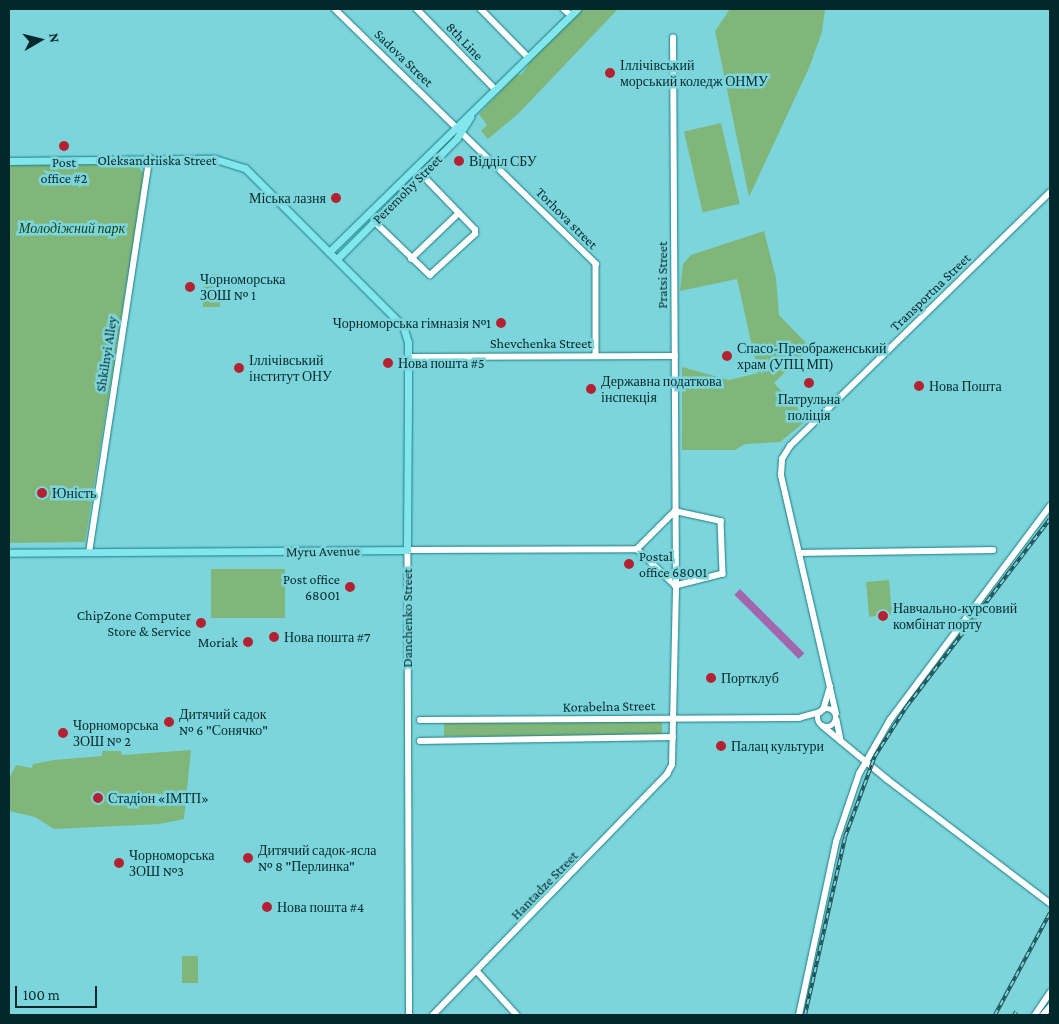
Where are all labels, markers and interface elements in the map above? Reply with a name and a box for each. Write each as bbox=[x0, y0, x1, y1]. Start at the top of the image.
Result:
north arrow bbox=[15, 15, 65, 65]
street label: 8th Line bbox=[443, 18, 487, 64]
street label: Sadova Street bbox=[371, 26, 437, 90]
text: N bbox=[46, 32, 63, 44]
place label: Іллічівський морський коледж ОНМУ bbox=[620, 57, 768, 90]
marker: Іллічівський морський коледж ОНМУ bbox=[604, 67, 616, 79]
marker: Post office #2 bbox=[58, 140, 70, 152]
street label: Peremohy Street bbox=[369, 151, 445, 227]
street label: Oleksandriiska Street bbox=[97, 152, 217, 168]
place label: Відділ СБУ bbox=[469, 153, 537, 169]
place label: Post office #2 bbox=[41, 154, 87, 186]
marker: Відділ СБУ bbox=[453, 155, 465, 167]
street label: Torhova street bbox=[533, 184, 601, 252]
place label: Міська лазня bbox=[249, 190, 326, 206]
marker: Міська лазня bbox=[330, 192, 342, 204]
park label: Молодіжний парк bbox=[19, 220, 125, 236]
street label: Pratsi Street bbox=[654, 241, 670, 309]
street label: Transportna Street bbox=[886, 249, 974, 335]
place label: Чорноморська ЗОШ № 1 bbox=[200, 271, 286, 304]
marker: Чорноморська ЗОШ № 1 bbox=[184, 281, 196, 293]
street label: Shkilnyi Alley bbox=[92, 315, 120, 393]
place label: Чорноморська гімназія №1 bbox=[333, 315, 491, 331]
marker: Чорноморська гімназія №1 bbox=[495, 317, 507, 329]
street label: Shevchenka Street bbox=[490, 335, 592, 351]
place label: Спасо-Преображенський храм (УПЦ МП) bbox=[737, 340, 887, 372]
marker: Спасо-Преображенський храм (УПЦ МП) bbox=[721, 350, 733, 362]
place label: Іллічівський інститут ОНУ bbox=[249, 352, 332, 384]
place label: Нова пошта #5 bbox=[398, 355, 485, 371]
marker: Нова пошта #5 bbox=[382, 357, 394, 369]
marker: Іллічівський інститут ОНУ bbox=[233, 362, 245, 374]
place label: Державна податкова інспекція bbox=[601, 373, 722, 406]
marker: Патрульна поліція bbox=[803, 377, 815, 389]
place label: Нова Пошта bbox=[929, 378, 1002, 394]
marker: Нова Пошта bbox=[913, 380, 925, 392]
marker: Державна податкова інспекція bbox=[585, 383, 597, 395]
place label: Патрульна поліція bbox=[778, 391, 840, 424]
place label: Юність bbox=[52, 485, 96, 501]
marker: Юність bbox=[36, 487, 48, 499]
street label: Myru Avenue bbox=[286, 542, 360, 560]
place label: Postal office 68001 bbox=[639, 548, 707, 580]
marker: Postal office 68001 bbox=[623, 558, 635, 570]
street label: Danchenko Street bbox=[399, 568, 415, 668]
place label: Post office 68001 bbox=[283, 571, 340, 604]
marker: Post office 68001 bbox=[344, 581, 356, 593]
place label: Навчально-курсовий комбінат порту bbox=[893, 600, 1017, 632]
place label: ChipZone Computer Store & Service bbox=[77, 607, 191, 640]
marker: Навчально-курсовий комбінат порту bbox=[877, 610, 889, 622]
marker: ChipZone Computer Store & Service bbox=[195, 617, 207, 629]
place label: Нова пошта #7 bbox=[284, 629, 370, 645]
marker: Нова пошта #7 bbox=[268, 631, 280, 643]
place label: Moriak bbox=[198, 634, 238, 650]
marker: Moriak bbox=[242, 636, 254, 648]
place label: Портклуб bbox=[721, 670, 779, 686]
marker: Портклуб bbox=[705, 672, 717, 684]
street label: Korabelna Street bbox=[563, 697, 655, 715]
place label: Дитячий садок № 6 "Сонячко" bbox=[179, 706, 268, 739]
marker: Дитячий садок № 6 "Сонячко" bbox=[163, 716, 175, 728]
place label: Чорноморська ЗОШ № 2 bbox=[73, 717, 159, 750]
marker: Чорноморська ЗОШ № 2 bbox=[57, 727, 69, 739]
place label: Палац культури bbox=[731, 738, 824, 754]
marker: Палац культури bbox=[715, 740, 727, 752]
place label: Стадіон «ІМТП» bbox=[108, 790, 209, 806]
marker: Стадіон «ІМТП» bbox=[92, 792, 104, 804]
place label: Дитячий садок-ясла № 8 "Перлинка" bbox=[258, 842, 377, 874]
place label: Чорноморська ЗОШ №3 bbox=[129, 847, 215, 880]
street label: Hantadze Street bbox=[507, 847, 581, 923]
marker: Дитячий садок-ясла № 8 "Перлинка" bbox=[242, 852, 254, 864]
marker: Чорноморська ЗОШ №3 bbox=[113, 857, 125, 869]
place label: Нова пошта #4 bbox=[277, 899, 364, 915]
marker: Нова пошта #4 bbox=[261, 901, 273, 913]
scale bar bbox=[18, 976, 100, 1008]
text: 100 m bbox=[23, 987, 60, 1003]

